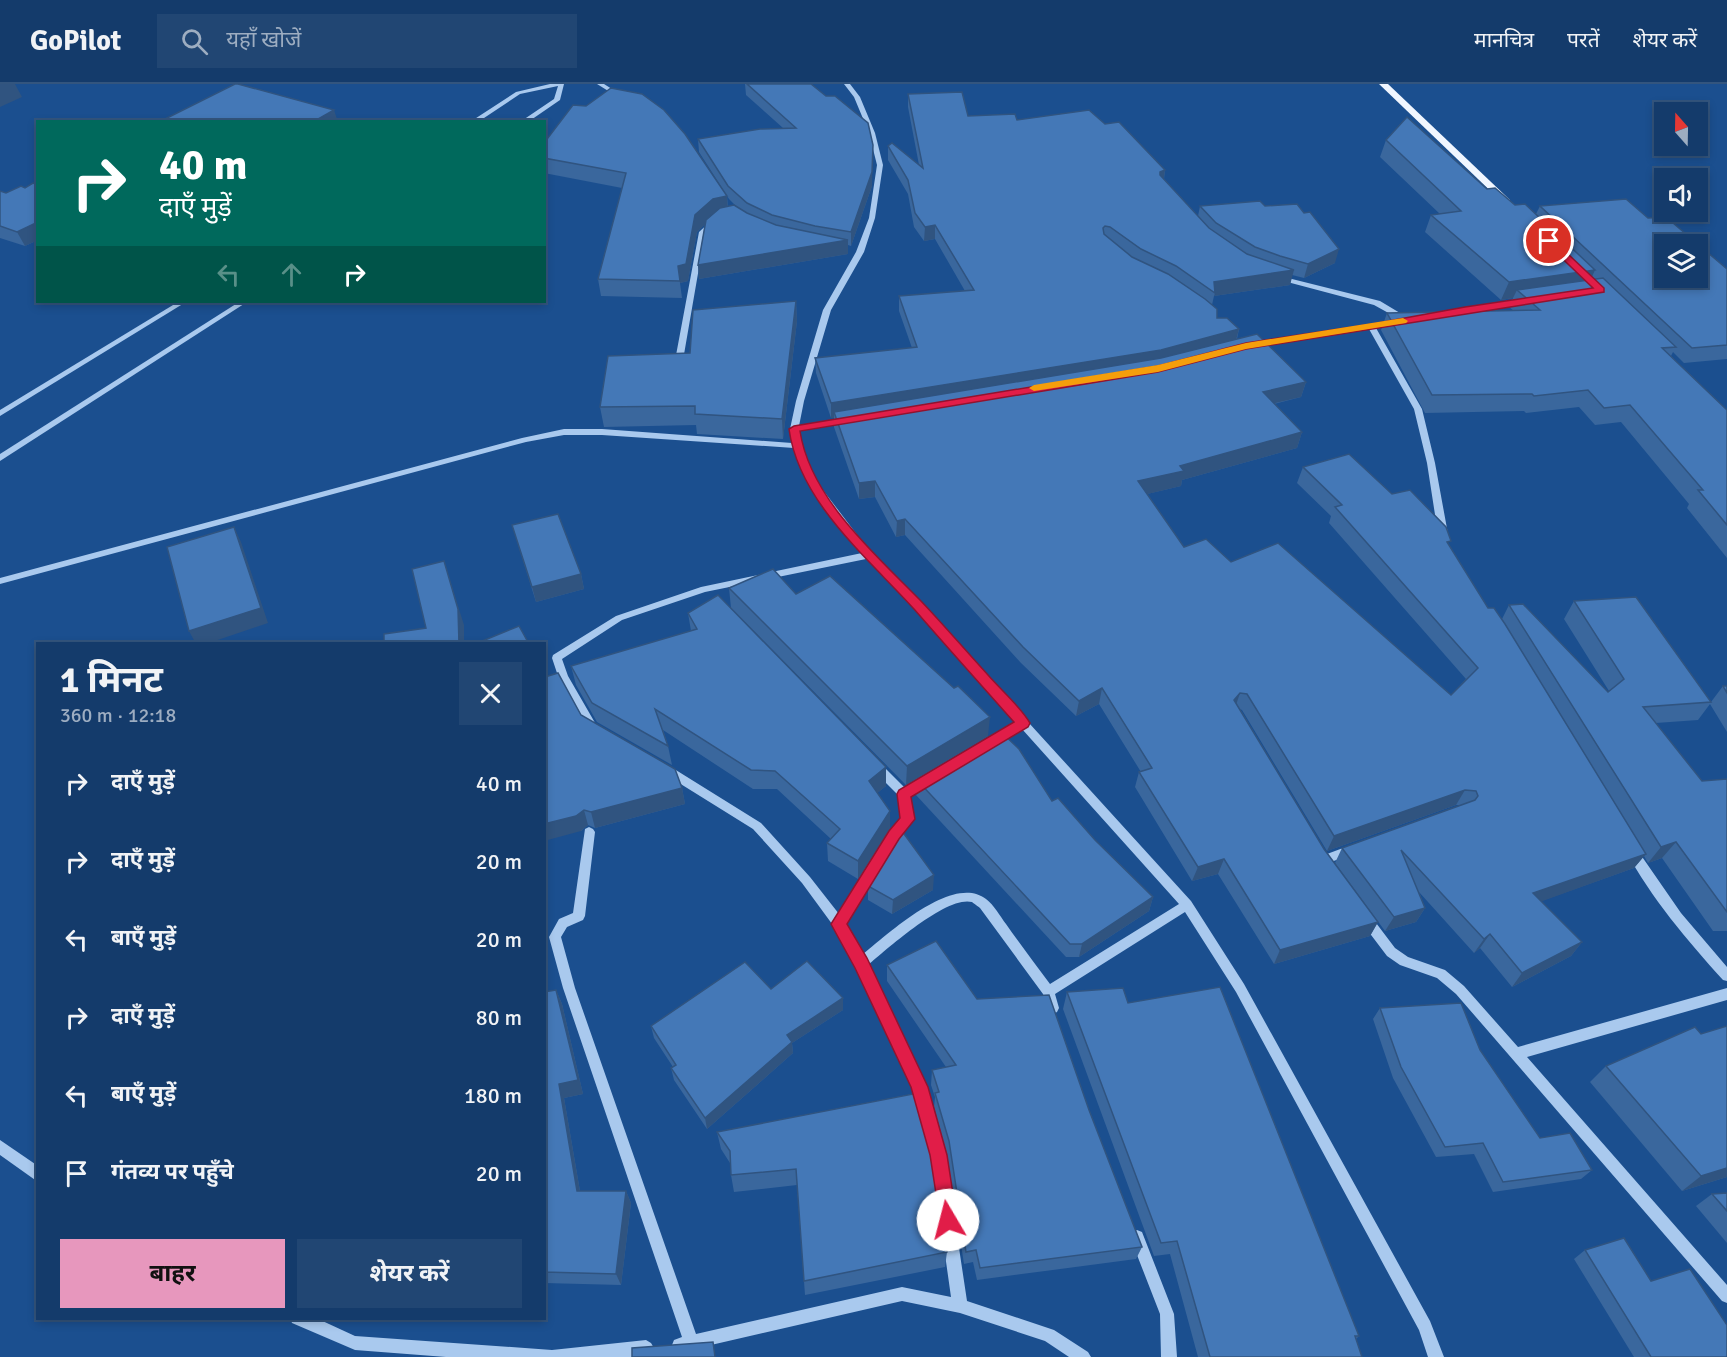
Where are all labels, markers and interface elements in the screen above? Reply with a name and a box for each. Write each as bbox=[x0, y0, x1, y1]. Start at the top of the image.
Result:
search box bbox=[157, 14, 577, 68]
text: GoPilot bbox=[30, 24, 121, 58]
icon: search bbox=[178, 25, 211, 58]
text: यहाँ खोजें bbox=[226, 26, 301, 53]
text: मानचित्र bbox=[1474, 27, 1534, 53]
text: परतें bbox=[1567, 27, 1600, 53]
text: शेयर करें bbox=[1633, 27, 1697, 53]
north arrow bbox=[1654, 102, 1708, 156]
map controls bbox=[1654, 102, 1708, 288]
text: 40 m bbox=[159, 140, 248, 191]
icon: right bbox=[60, 144, 138, 222]
button: sound bbox=[1654, 168, 1708, 222]
text: दाएँ मुड़ें bbox=[159, 191, 232, 224]
pin bbox=[1523, 215, 1574, 266]
icon: arrive bbox=[1532, 224, 1565, 257]
button: layers bbox=[1654, 234, 1708, 288]
icon: left bbox=[212, 258, 245, 291]
icon: ahead bbox=[275, 258, 308, 291]
icon: right bbox=[338, 258, 371, 291]
text: 1 मिनट bbox=[60, 658, 163, 703]
button: close bbox=[459, 662, 522, 725]
text: 360 m · 12:18 bbox=[60, 703, 176, 728]
icon: right bbox=[60, 767, 93, 800]
text: दाएँ मुड़ें bbox=[111, 768, 175, 795]
text: 40 m bbox=[476, 770, 522, 797]
icon: right bbox=[60, 845, 93, 878]
text: दाएँ मुड़ें bbox=[111, 846, 175, 873]
text: 20 m bbox=[476, 848, 522, 875]
icon: left bbox=[60, 923, 93, 956]
text: बाएँ मुड़ें bbox=[111, 924, 176, 951]
text: 20 m bbox=[476, 926, 522, 953]
icon: right bbox=[60, 1001, 93, 1034]
text: दाएँ मुड़ें bbox=[111, 1002, 175, 1029]
text: 80 m bbox=[476, 1004, 522, 1031]
icon: left bbox=[60, 1079, 93, 1112]
text: बाएँ मुड़ें bbox=[111, 1080, 176, 1107]
text: 180 m bbox=[464, 1082, 522, 1109]
icon: arrive bbox=[60, 1157, 93, 1190]
text: गंतव्य पर पहुँचे bbox=[111, 1158, 234, 1185]
text: 20 m bbox=[476, 1160, 522, 1187]
position arrow bbox=[916, 1188, 980, 1252]
button: बाहर bbox=[60, 1239, 285, 1308]
button: शेयर करें bbox=[297, 1239, 522, 1308]

